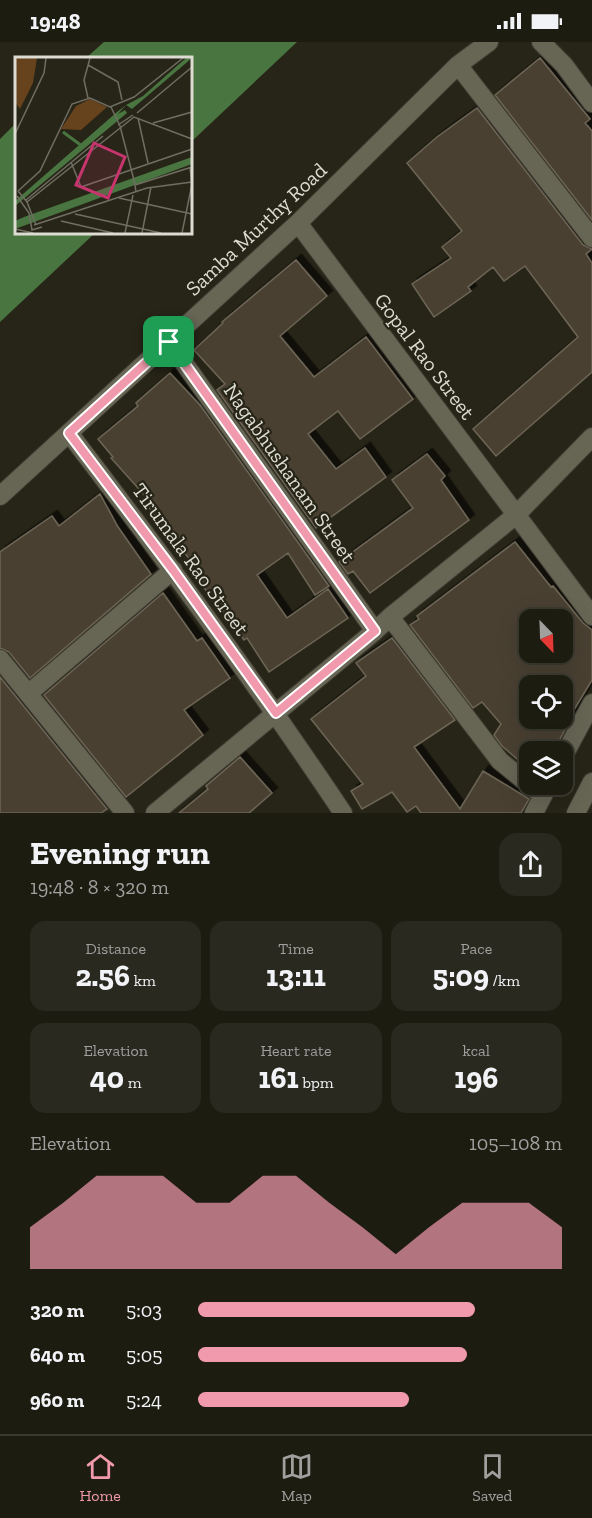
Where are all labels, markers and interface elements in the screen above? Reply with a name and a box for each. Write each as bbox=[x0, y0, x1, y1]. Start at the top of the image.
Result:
text: 19:48 bbox=[30, 8, 81, 35]
inset map bbox=[15, 57, 192, 234]
street label: Samba Murthy Road bbox=[180, 157, 332, 301]
street label: Gopal Rao Street bbox=[369, 288, 481, 424]
pin bbox=[143, 316, 194, 367]
icon: arrive bbox=[152, 325, 185, 358]
street label: Nagabhushanam Street bbox=[219, 379, 361, 568]
street label: Tirumala Rao Street bbox=[127, 478, 255, 640]
north arrow bbox=[519, 609, 573, 663]
map controls bbox=[519, 609, 573, 795]
button: locate bbox=[519, 675, 573, 729]
button: layers bbox=[519, 741, 573, 795]
text: Evening run bbox=[30, 833, 210, 872]
button: share bbox=[499, 833, 562, 896]
text: 19:48 · 8 × 320 m bbox=[30, 875, 169, 899]
text: Distance bbox=[85, 939, 146, 958]
text: Time bbox=[278, 939, 314, 958]
text: Pace bbox=[460, 939, 492, 958]
text: 2.56 bbox=[75, 958, 130, 994]
text: 13:11 bbox=[266, 958, 326, 994]
text: 5:09 bbox=[433, 958, 489, 994]
text: km bbox=[130, 971, 156, 990]
text: /km bbox=[489, 971, 520, 990]
text: Elevation bbox=[83, 1041, 148, 1060]
text: Heart rate bbox=[260, 1041, 332, 1060]
text: kcal bbox=[463, 1041, 490, 1060]
text: 40 bbox=[90, 1060, 124, 1096]
text: 161 bbox=[258, 1060, 299, 1096]
text: 196 bbox=[454, 1060, 498, 1096]
text: m bbox=[124, 1073, 142, 1092]
text: bpm bbox=[299, 1073, 334, 1092]
text: Elevation bbox=[30, 1131, 111, 1155]
text: 105–108 m bbox=[469, 1131, 562, 1155]
text: 320 m bbox=[30, 1298, 84, 1322]
text: 5:03 bbox=[126, 1298, 162, 1322]
text: 640 m bbox=[30, 1343, 85, 1367]
text: 5:05 bbox=[126, 1343, 162, 1367]
text: 960 m bbox=[30, 1388, 84, 1412]
text: 5:24 bbox=[126, 1388, 162, 1412]
tab: Home bbox=[80, 1450, 121, 1505]
tab: Map bbox=[280, 1450, 313, 1505]
tab: Saved bbox=[472, 1450, 512, 1505]

